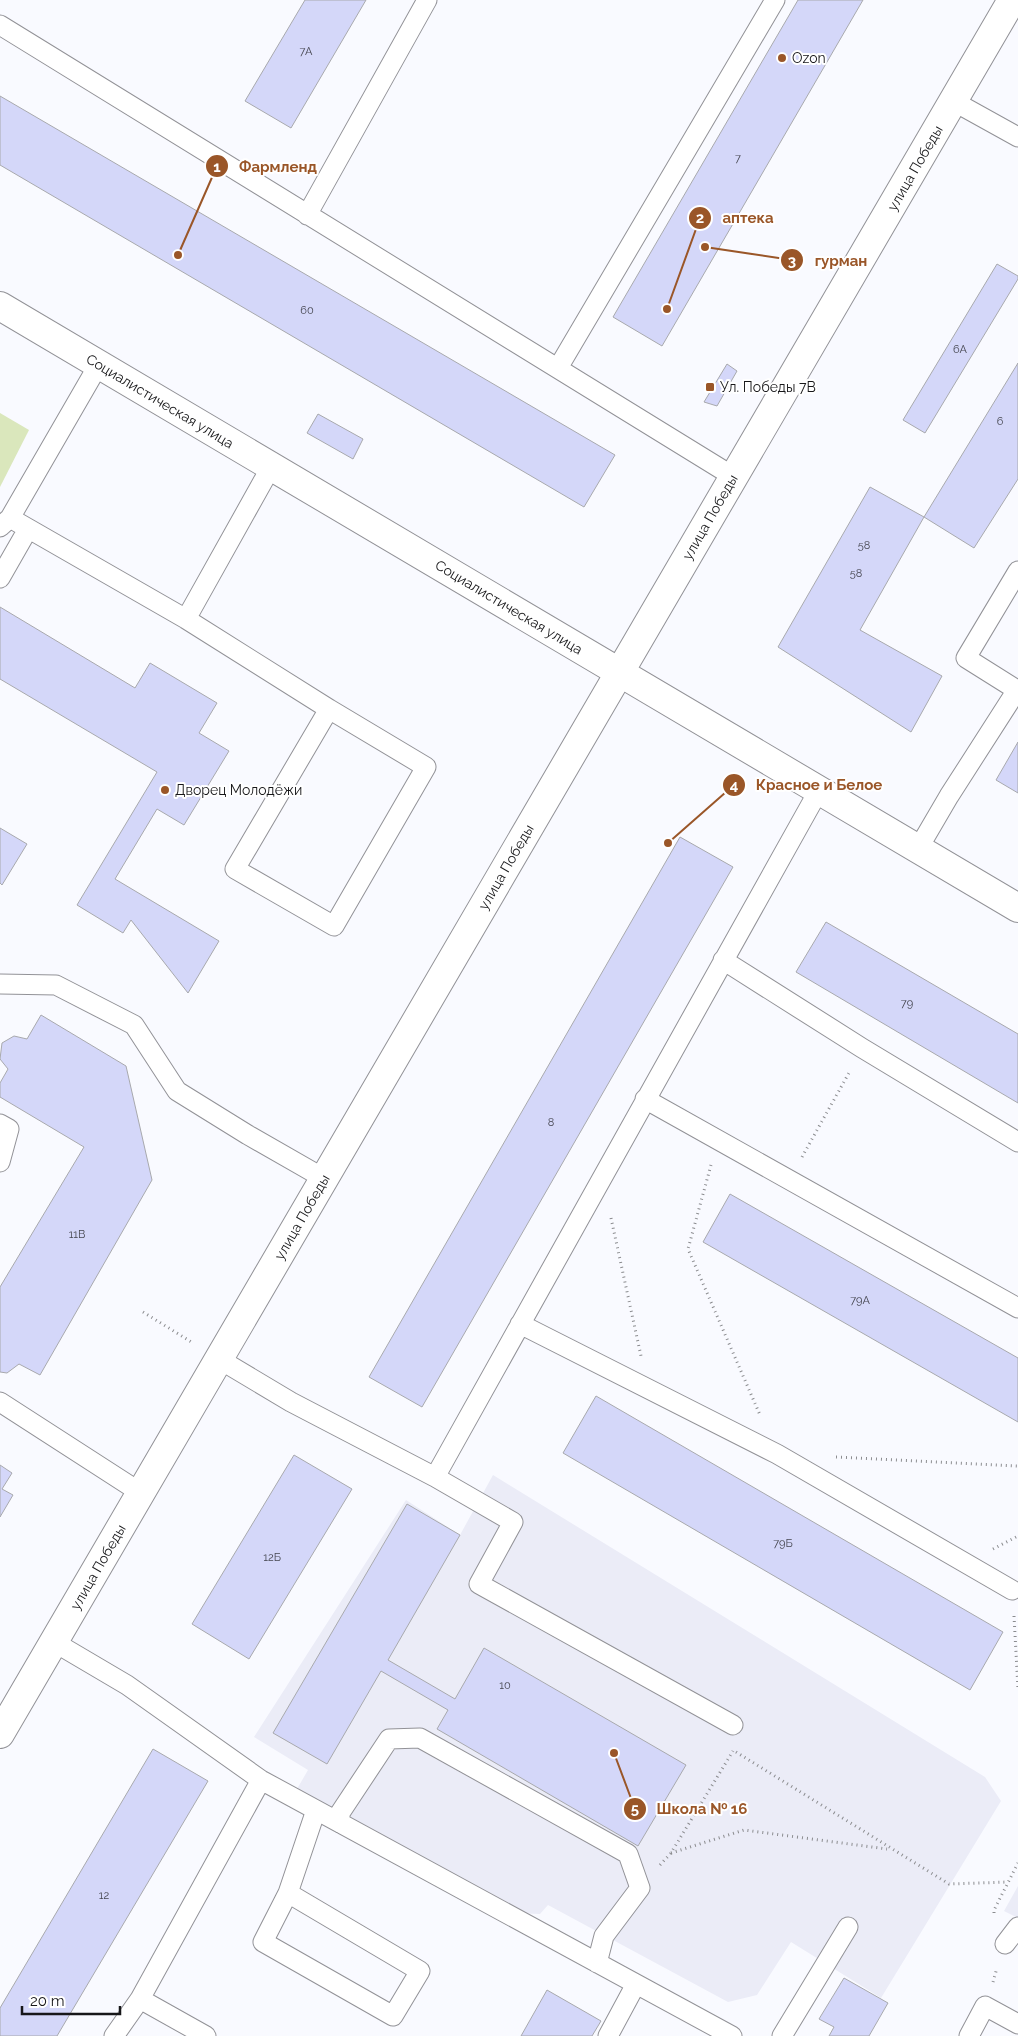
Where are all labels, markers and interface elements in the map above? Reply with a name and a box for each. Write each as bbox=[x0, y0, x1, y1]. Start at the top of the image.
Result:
house number: 7А bbox=[300, 45, 313, 58]
place label: Ozon bbox=[792, 50, 826, 66]
marker: Ozon bbox=[776, 52, 788, 64]
street label: улица Победы bbox=[884, 122, 946, 214]
callout: Фармленд bbox=[205, 151, 327, 181]
house number: 7 bbox=[735, 152, 741, 165]
text: 1 bbox=[213, 158, 221, 176]
text: Фармленд bbox=[239, 158, 317, 176]
callout: аптека bbox=[687, 203, 783, 233]
text: 2 bbox=[696, 209, 704, 227]
text: аптека bbox=[722, 209, 774, 227]
callout: гурман bbox=[779, 245, 877, 275]
text: 3 bbox=[788, 252, 796, 270]
text: гурман bbox=[815, 252, 867, 270]
house number: 60 bbox=[300, 304, 314, 317]
house number: 6А bbox=[953, 343, 968, 356]
street label: Социалистическая улица bbox=[83, 351, 237, 451]
place label: Ул. Победы 7В bbox=[720, 379, 816, 395]
marker: Ул. Победы 7В bbox=[704, 381, 716, 393]
house number: 6 bbox=[997, 415, 1004, 428]
street label: улица Победы bbox=[679, 471, 741, 563]
house number: 58 bbox=[858, 539, 870, 552]
street label: Социалистическая улица bbox=[432, 557, 586, 657]
house number: 58 bbox=[850, 567, 862, 580]
callout: Красное и Белое bbox=[721, 770, 892, 800]
text: 4 bbox=[730, 776, 739, 794]
text: Красное и Белое bbox=[756, 776, 882, 794]
place label: Дворец Молодёжи bbox=[175, 782, 302, 798]
marker: Дворец Молодёжи bbox=[159, 784, 171, 796]
street label: улица Победы bbox=[475, 821, 537, 913]
house number: 79 bbox=[901, 997, 913, 1010]
house number: 8 bbox=[548, 1116, 554, 1129]
street label: улица Победы bbox=[271, 1171, 333, 1263]
house number: 11В bbox=[69, 1228, 85, 1241]
house number: 79А bbox=[850, 1294, 870, 1307]
street label: улица Победы bbox=[67, 1521, 129, 1613]
house number: 79Б bbox=[773, 1537, 793, 1550]
house number: 12Б bbox=[263, 1551, 281, 1564]
house number: 10 bbox=[499, 1679, 511, 1692]
callout: Школа № 16 bbox=[622, 1794, 758, 1824]
text: 5 bbox=[631, 1800, 639, 1818]
text: Школа № 16 bbox=[657, 1800, 747, 1818]
house number: 12 bbox=[99, 1889, 109, 1902]
scale bar bbox=[22, 1984, 120, 2016]
text: 20 m bbox=[30, 1992, 65, 2010]

